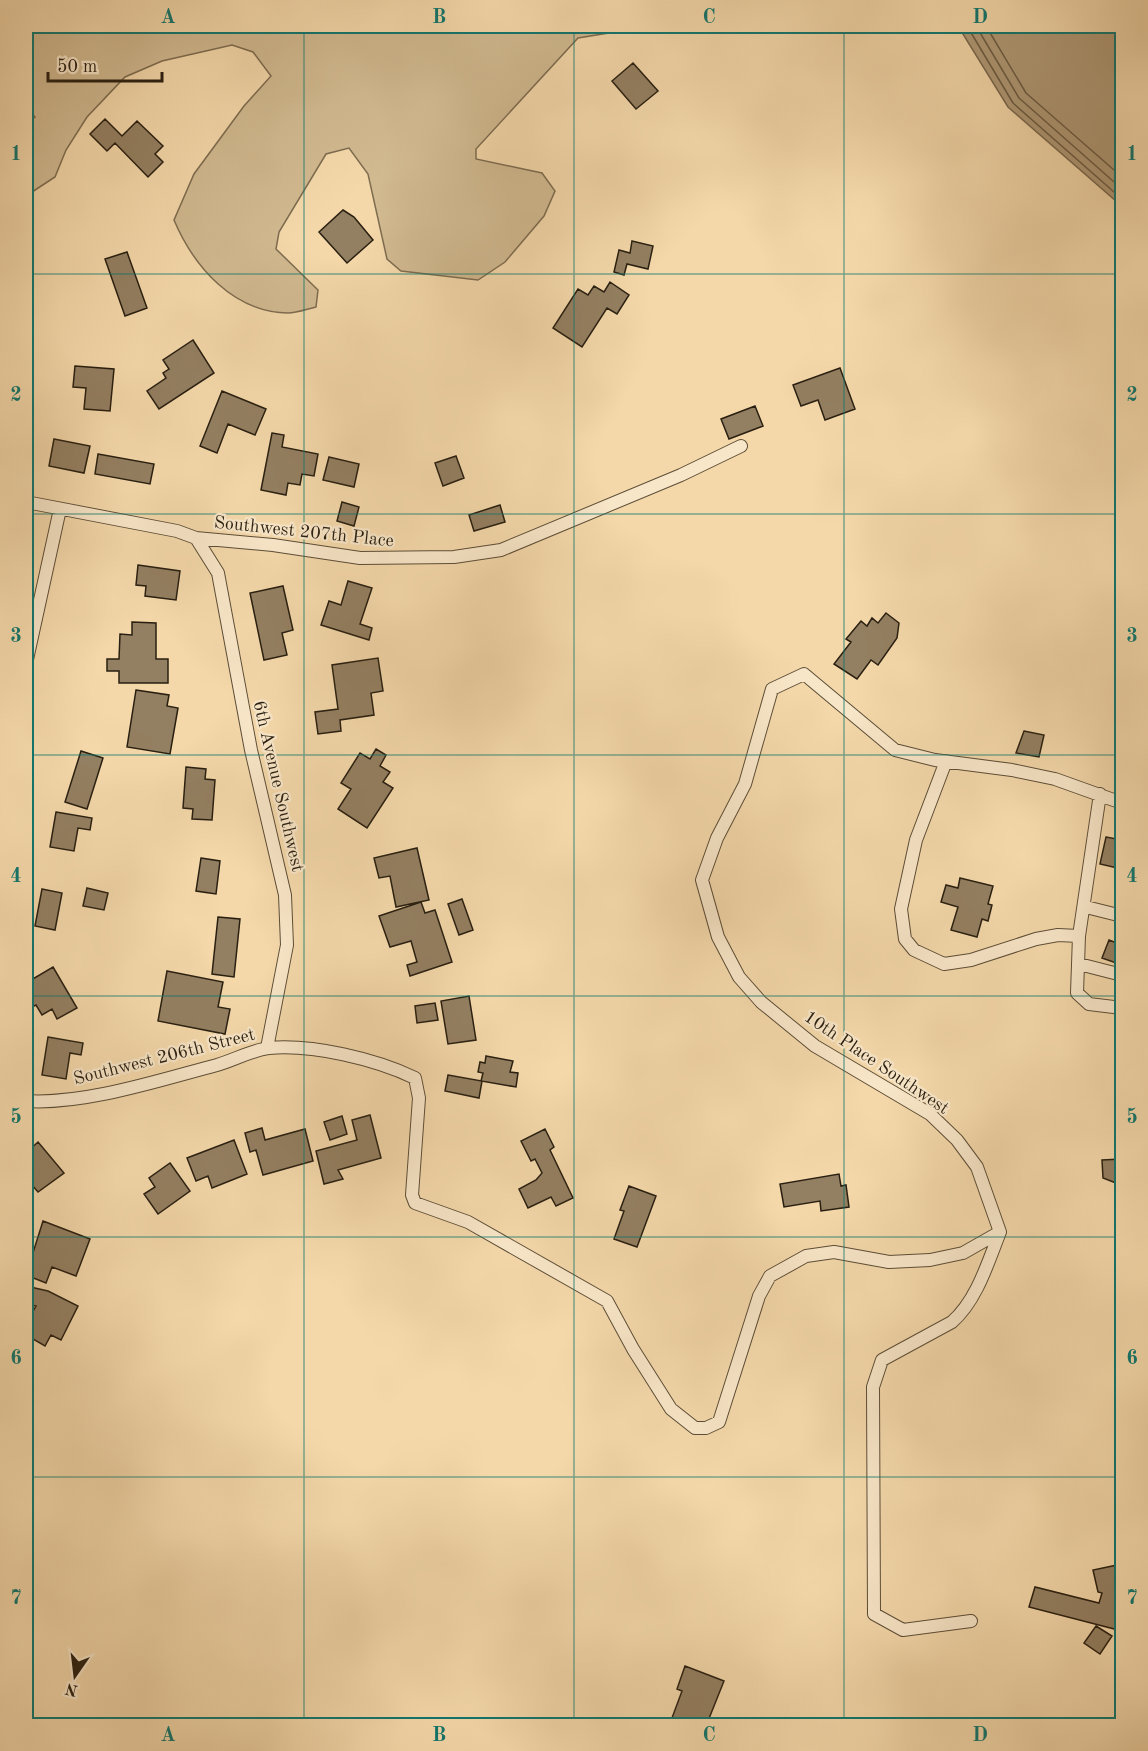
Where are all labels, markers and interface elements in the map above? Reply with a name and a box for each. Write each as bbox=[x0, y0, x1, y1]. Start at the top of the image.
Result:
text: A bbox=[160, 8, 176, 28]
text: B bbox=[432, 8, 446, 28]
text: C bbox=[702, 8, 716, 28]
text: D bbox=[972, 8, 988, 28]
scale bar bbox=[48, 45, 162, 83]
text: 50 m bbox=[57, 58, 97, 76]
text: 1 bbox=[10, 145, 22, 165]
text: 1 bbox=[1126, 145, 1138, 165]
text: 2 bbox=[10, 386, 22, 406]
text: 2 bbox=[1126, 386, 1138, 406]
street label: Southwest 207th Place bbox=[213, 514, 395, 550]
text: 3 bbox=[10, 627, 22, 647]
text: 3 bbox=[1126, 627, 1138, 647]
street label: 6th Avenue Southwest bbox=[250, 699, 306, 874]
text: 4 bbox=[10, 867, 22, 887]
text: 4 bbox=[1126, 867, 1138, 887]
street label: 10th Place Southwest bbox=[801, 1008, 952, 1118]
street label: Southwest 206th Street bbox=[72, 1026, 257, 1088]
text: 5 bbox=[10, 1107, 22, 1128]
text: 5 bbox=[1126, 1107, 1138, 1128]
text: 6 bbox=[10, 1349, 22, 1369]
text: 6 bbox=[1126, 1349, 1138, 1369]
text: 7 bbox=[10, 1589, 22, 1609]
text: 7 bbox=[1126, 1589, 1138, 1609]
north arrow bbox=[45, 1646, 105, 1706]
text: N bbox=[63, 1679, 80, 1698]
text: A bbox=[160, 1726, 176, 1746]
text: B bbox=[432, 1726, 446, 1746]
text: C bbox=[702, 1726, 716, 1746]
text: D bbox=[972, 1726, 988, 1746]

